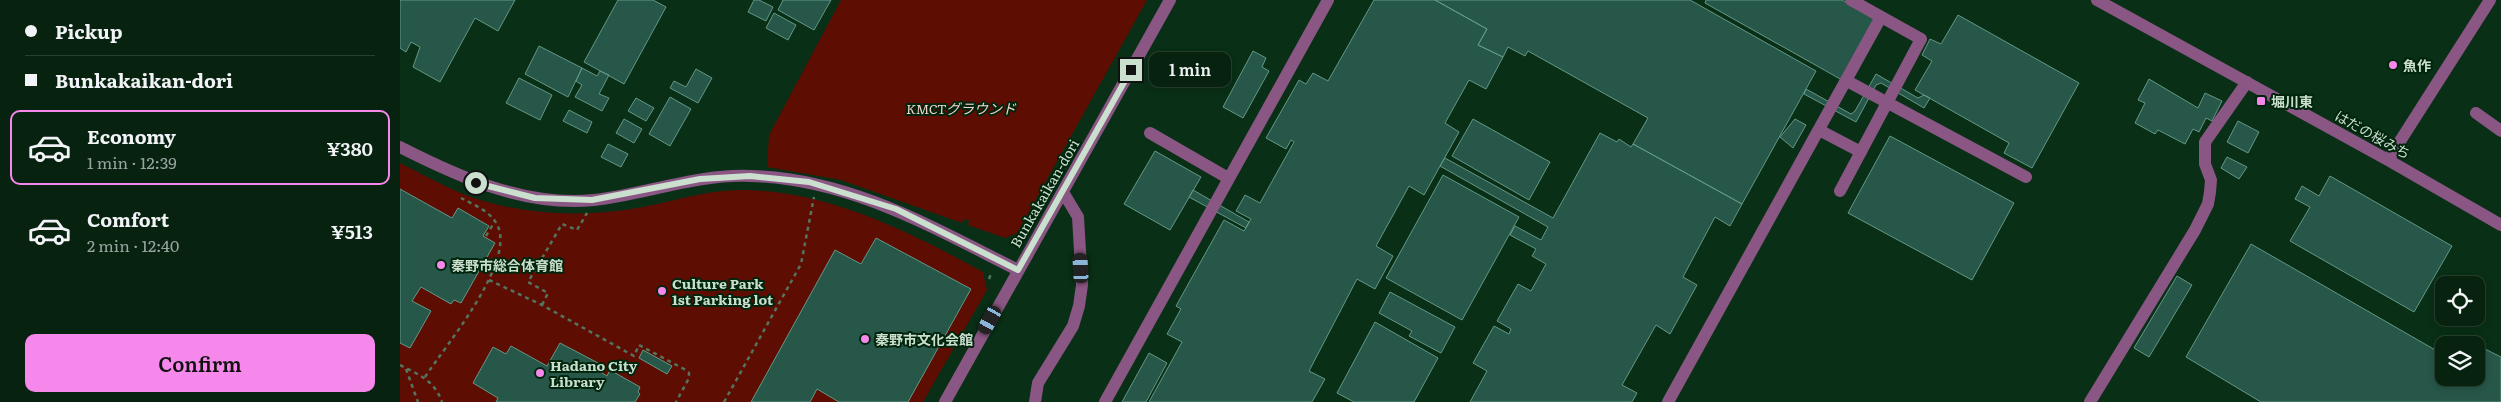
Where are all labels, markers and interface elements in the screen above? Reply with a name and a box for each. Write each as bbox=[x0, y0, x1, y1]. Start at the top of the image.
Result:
text: Pickup bbox=[55, 17, 123, 45]
callout: 1 min bbox=[1148, 52, 1231, 88]
place label: 魚作 bbox=[2403, 55, 2431, 75]
text: 1 min bbox=[1169, 57, 1211, 81]
route end bbox=[1120, 59, 1142, 81]
marker: 魚作 bbox=[2387, 59, 2399, 71]
text: Bunkakaikan-dori bbox=[55, 66, 233, 94]
place label: 堀川東 bbox=[2271, 91, 2313, 111]
marker: 堀川東 bbox=[2255, 95, 2267, 107]
park label: KMCTグラウンド bbox=[906, 98, 1017, 118]
street label: はだの桜みち bbox=[2332, 105, 2414, 163]
text: Economy bbox=[87, 122, 176, 150]
icon: car bbox=[27, 125, 72, 170]
text: ¥380 bbox=[326, 134, 373, 162]
street label: Bunkakaikan-dori bbox=[1005, 135, 1083, 251]
text: 1 min · 12:39 bbox=[87, 150, 177, 174]
route start bbox=[465, 172, 487, 194]
text: Comfort bbox=[87, 205, 169, 233]
icon: car bbox=[27, 208, 72, 253]
text: ¥513 bbox=[331, 217, 373, 245]
text: 2 min · 12:40 bbox=[87, 233, 179, 257]
car bbox=[1072, 253, 1089, 283]
place label: 秦野市総合体育館 bbox=[451, 255, 563, 275]
marker: 秦野市総合体育館 bbox=[435, 259, 447, 271]
place label: Culture Park 1st Parking lot bbox=[672, 273, 774, 309]
map controls bbox=[2435, 276, 2485, 386]
button: locate bbox=[2435, 276, 2485, 326]
marker: Culture Park 1st Parking lot bbox=[656, 285, 668, 297]
car bbox=[976, 303, 1003, 337]
place label: 秦野市文化会館 bbox=[875, 329, 973, 349]
marker: 秦野市文化会館 bbox=[859, 333, 871, 345]
button: Confirm bbox=[25, 334, 375, 392]
button: layers bbox=[2435, 336, 2485, 386]
place label: Hadano City Library bbox=[550, 355, 638, 391]
marker: Hadano City Library bbox=[534, 367, 546, 379]

